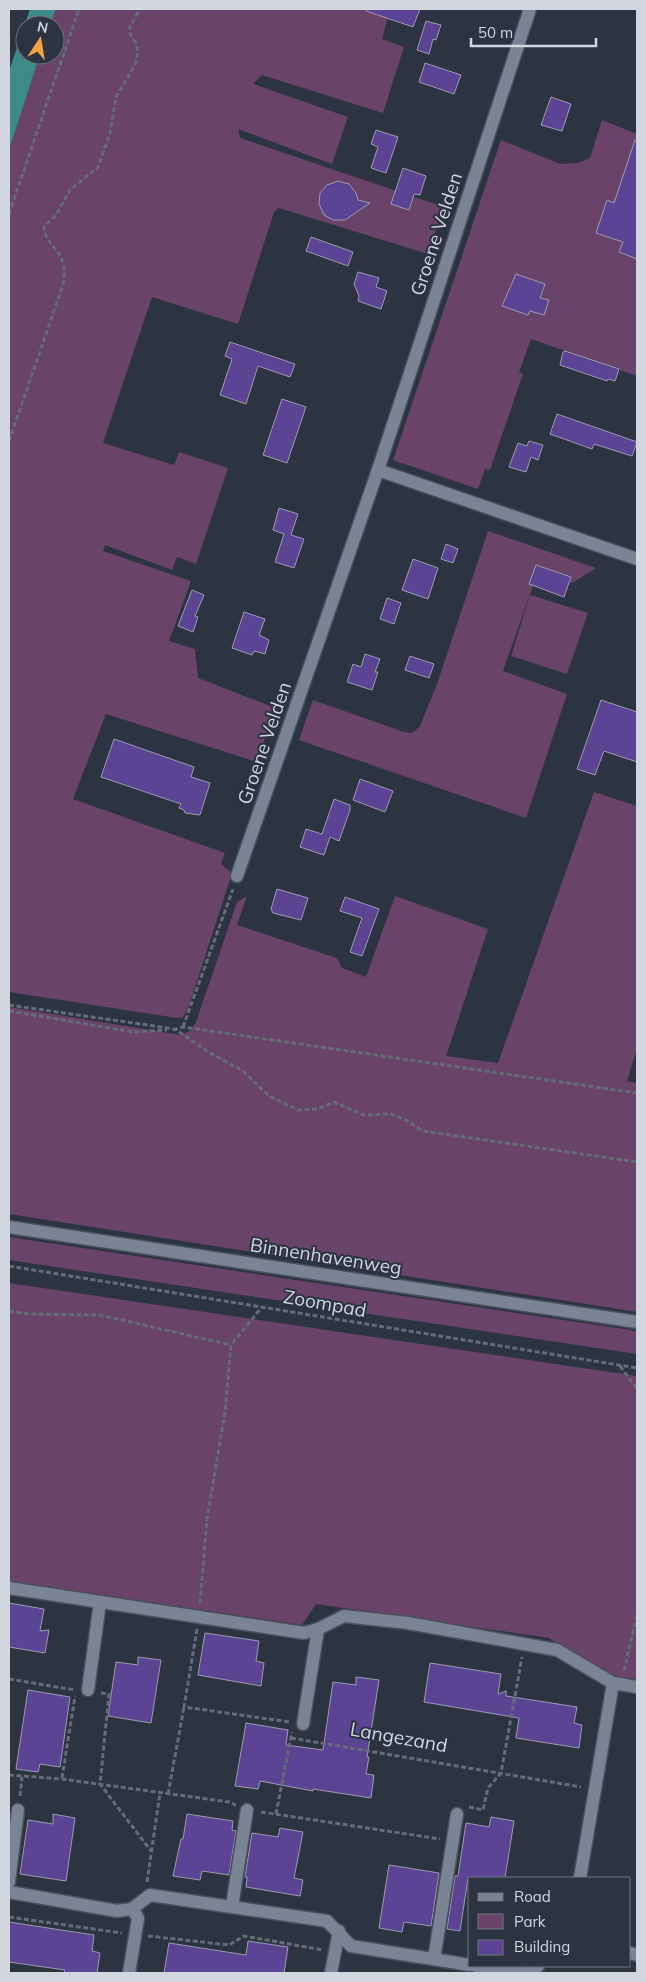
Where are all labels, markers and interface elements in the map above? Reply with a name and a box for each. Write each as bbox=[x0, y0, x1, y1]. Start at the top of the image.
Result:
north arrow bbox=[15, 15, 65, 65]
scale bar bbox=[471, 15, 596, 47]
text: N bbox=[36, 17, 50, 37]
text: 50 m bbox=[478, 23, 513, 42]
street label: Groene Velden bbox=[405, 169, 467, 299]
street label: Groene Velden bbox=[232, 679, 296, 807]
street label: Binnenhavenweg bbox=[249, 1232, 403, 1280]
street label: Zoompad bbox=[282, 1284, 368, 1322]
street label: Langezand bbox=[348, 1717, 450, 1757]
legend bbox=[468, 1877, 631, 1967]
text: Road bbox=[514, 1887, 551, 1906]
text: Park bbox=[514, 1912, 546, 1931]
text: Building bbox=[514, 1937, 570, 1956]

